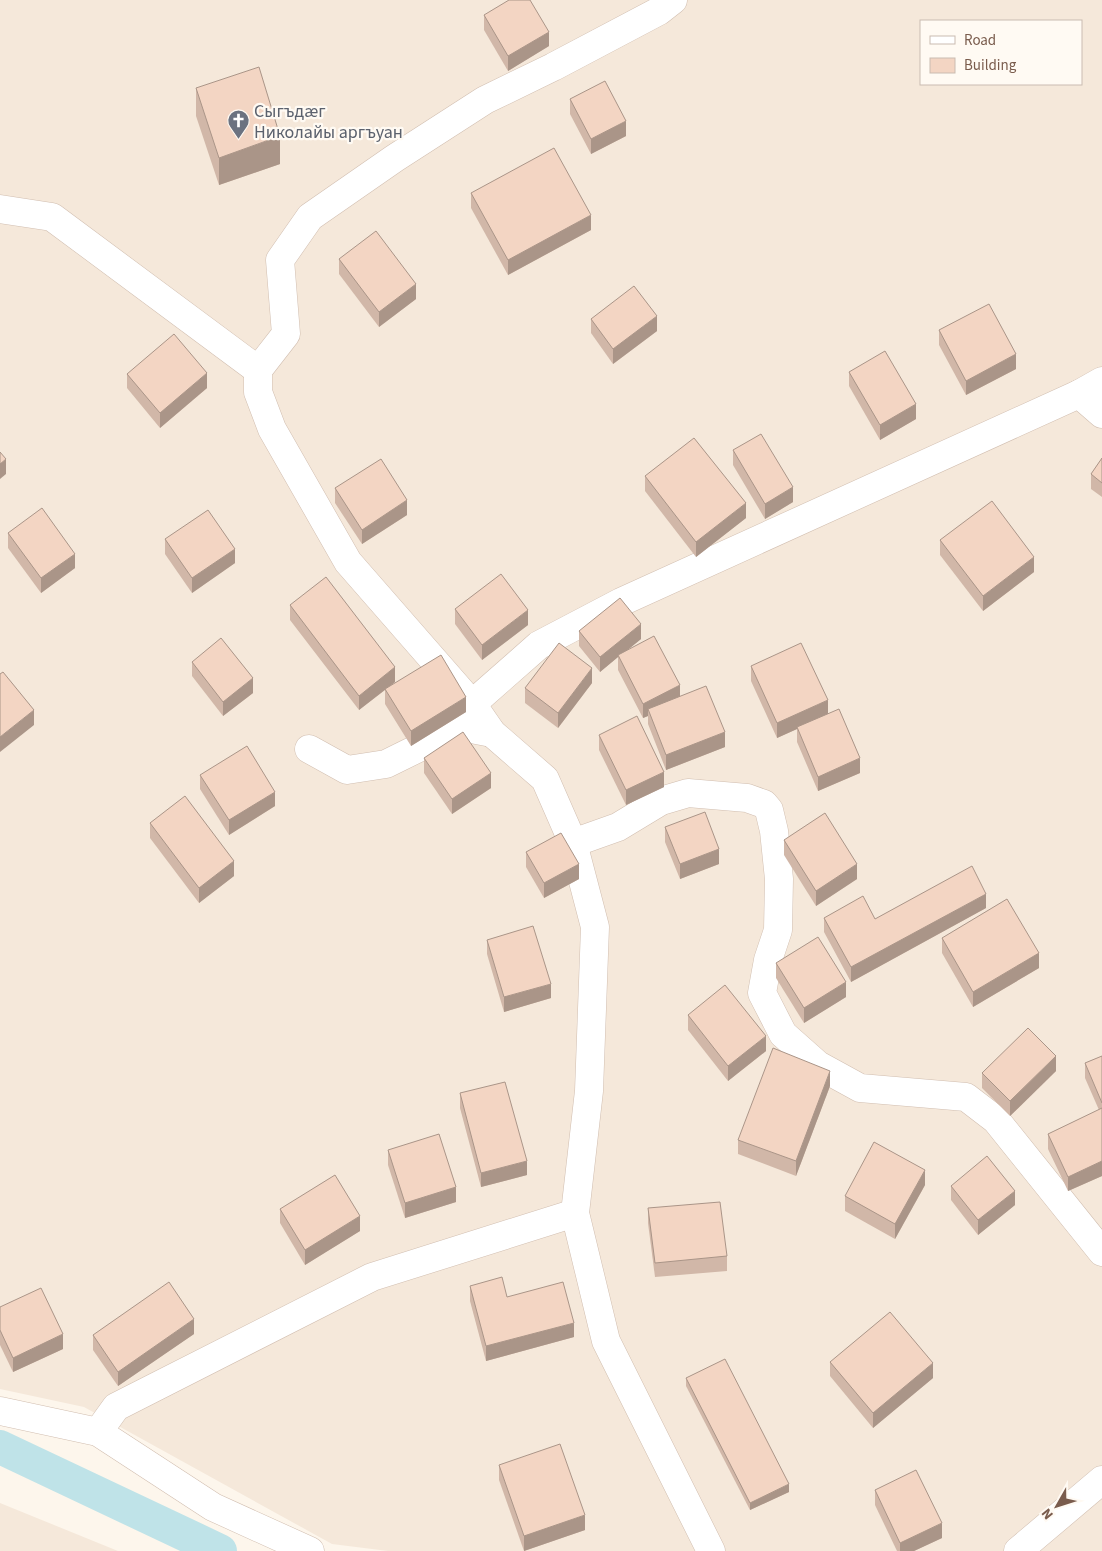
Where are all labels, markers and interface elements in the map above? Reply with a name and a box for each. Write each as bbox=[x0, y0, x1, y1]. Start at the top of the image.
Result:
legend bbox=[920, 20, 1082, 85]
text: Road bbox=[964, 30, 996, 51]
text: Building bbox=[964, 55, 1017, 76]
place label: Сыгъдæг Николайы аргъуан bbox=[254, 99, 403, 145]
church icon: Сыгъдæг Николайы аргъуан bbox=[226, 109, 250, 140]
north arrow bbox=[1032, 1481, 1082, 1531]
text: N bbox=[1037, 1504, 1058, 1523]

